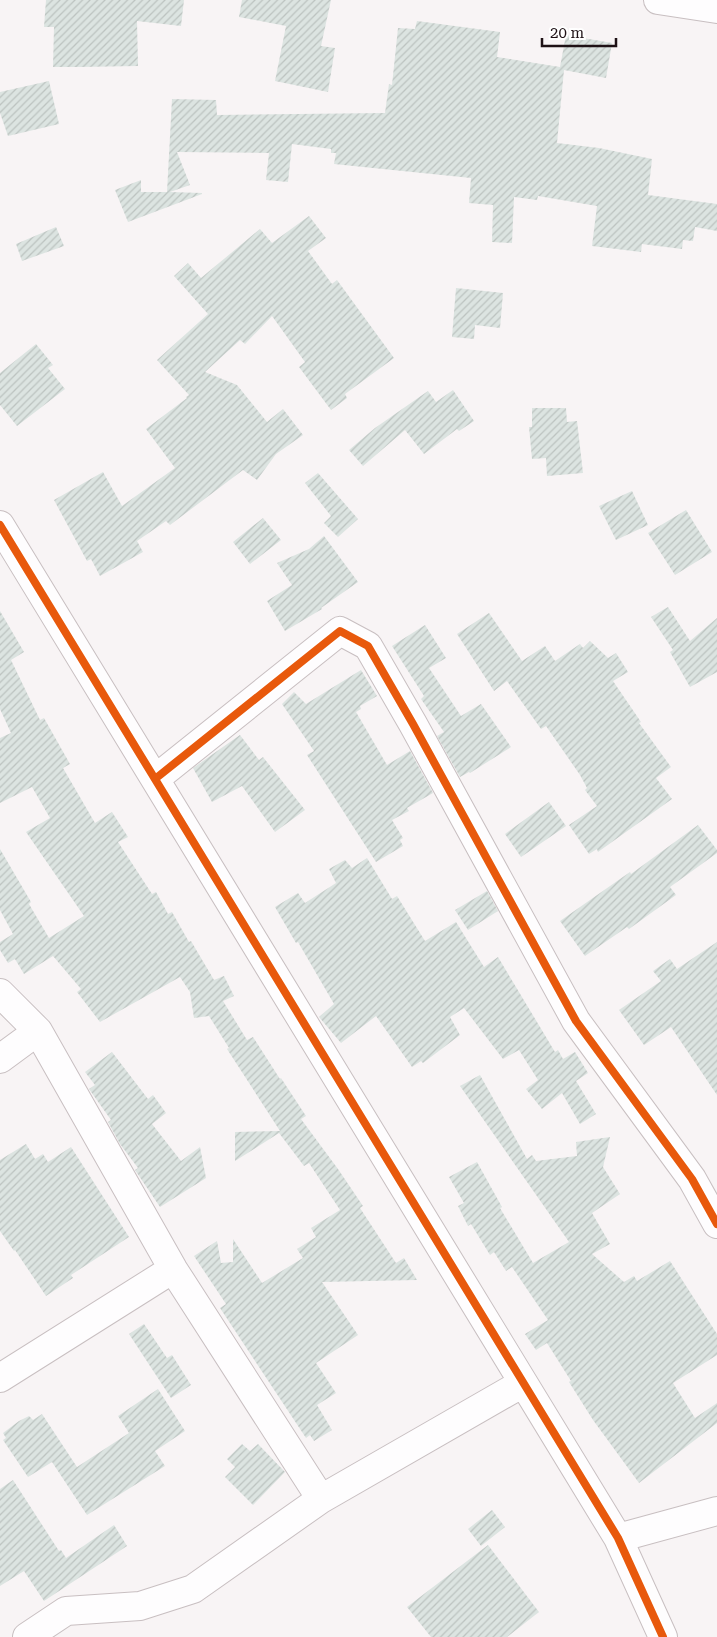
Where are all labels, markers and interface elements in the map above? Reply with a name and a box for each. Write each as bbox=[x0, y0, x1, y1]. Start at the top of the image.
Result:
scale bar bbox=[542, 15, 616, 47]
text: 20 m bbox=[550, 24, 585, 42]

